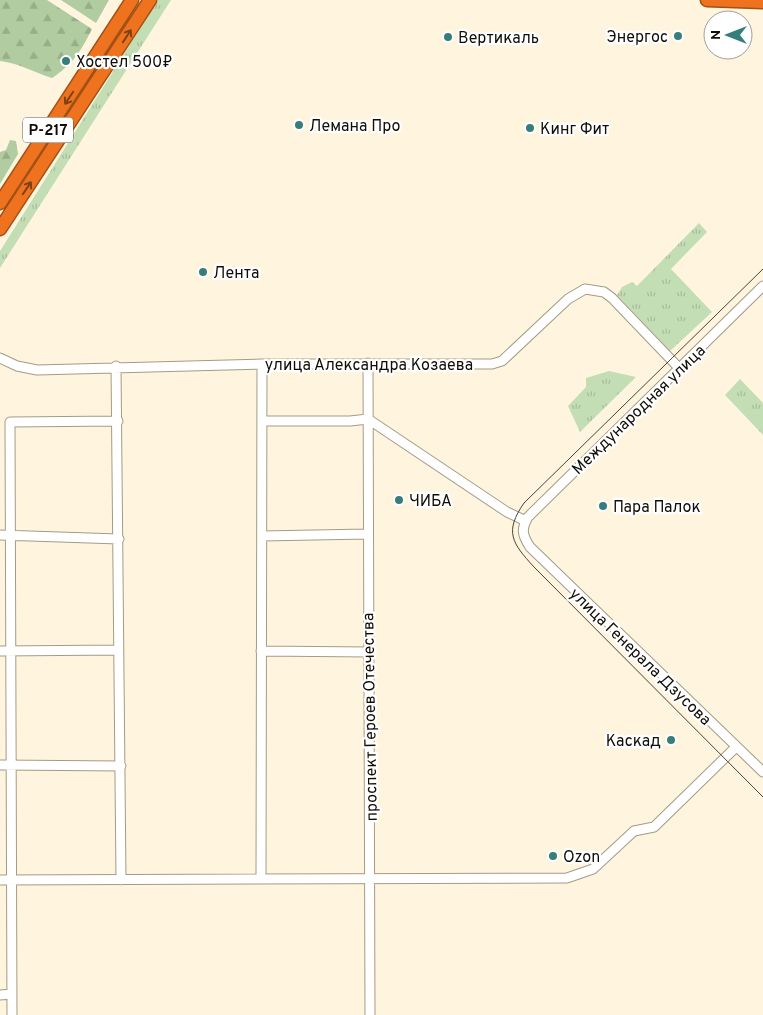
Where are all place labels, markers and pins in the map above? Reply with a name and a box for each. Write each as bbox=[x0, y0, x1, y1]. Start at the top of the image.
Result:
place label: Энергос bbox=[607, 28, 668, 48]
place label: Вертикаль bbox=[458, 29, 539, 49]
marker: Энергос bbox=[672, 30, 684, 42]
marker: Вертикаль bbox=[442, 31, 454, 43]
place label: Хостел 500₽ bbox=[76, 53, 173, 73]
marker: Хостел 500₽ bbox=[60, 55, 72, 67]
place label: Лемана Про bbox=[309, 117, 400, 137]
marker: Лемана Про bbox=[293, 119, 305, 131]
place label: Кинг Фит bbox=[540, 120, 609, 140]
marker: Кинг Фит bbox=[524, 122, 536, 134]
place label: Лента bbox=[213, 264, 259, 284]
marker: Лента bbox=[197, 266, 209, 278]
place label: ЧИБА bbox=[409, 492, 452, 512]
marker: ЧИБА bbox=[393, 494, 405, 506]
place label: Пара Палок bbox=[613, 498, 701, 518]
marker: Пара Палок bbox=[597, 500, 609, 512]
place label: Каскад bbox=[606, 732, 661, 752]
marker: Каскад bbox=[665, 734, 677, 746]
place label: Ozon bbox=[563, 848, 600, 868]
marker: Ozon bbox=[547, 850, 559, 862]

